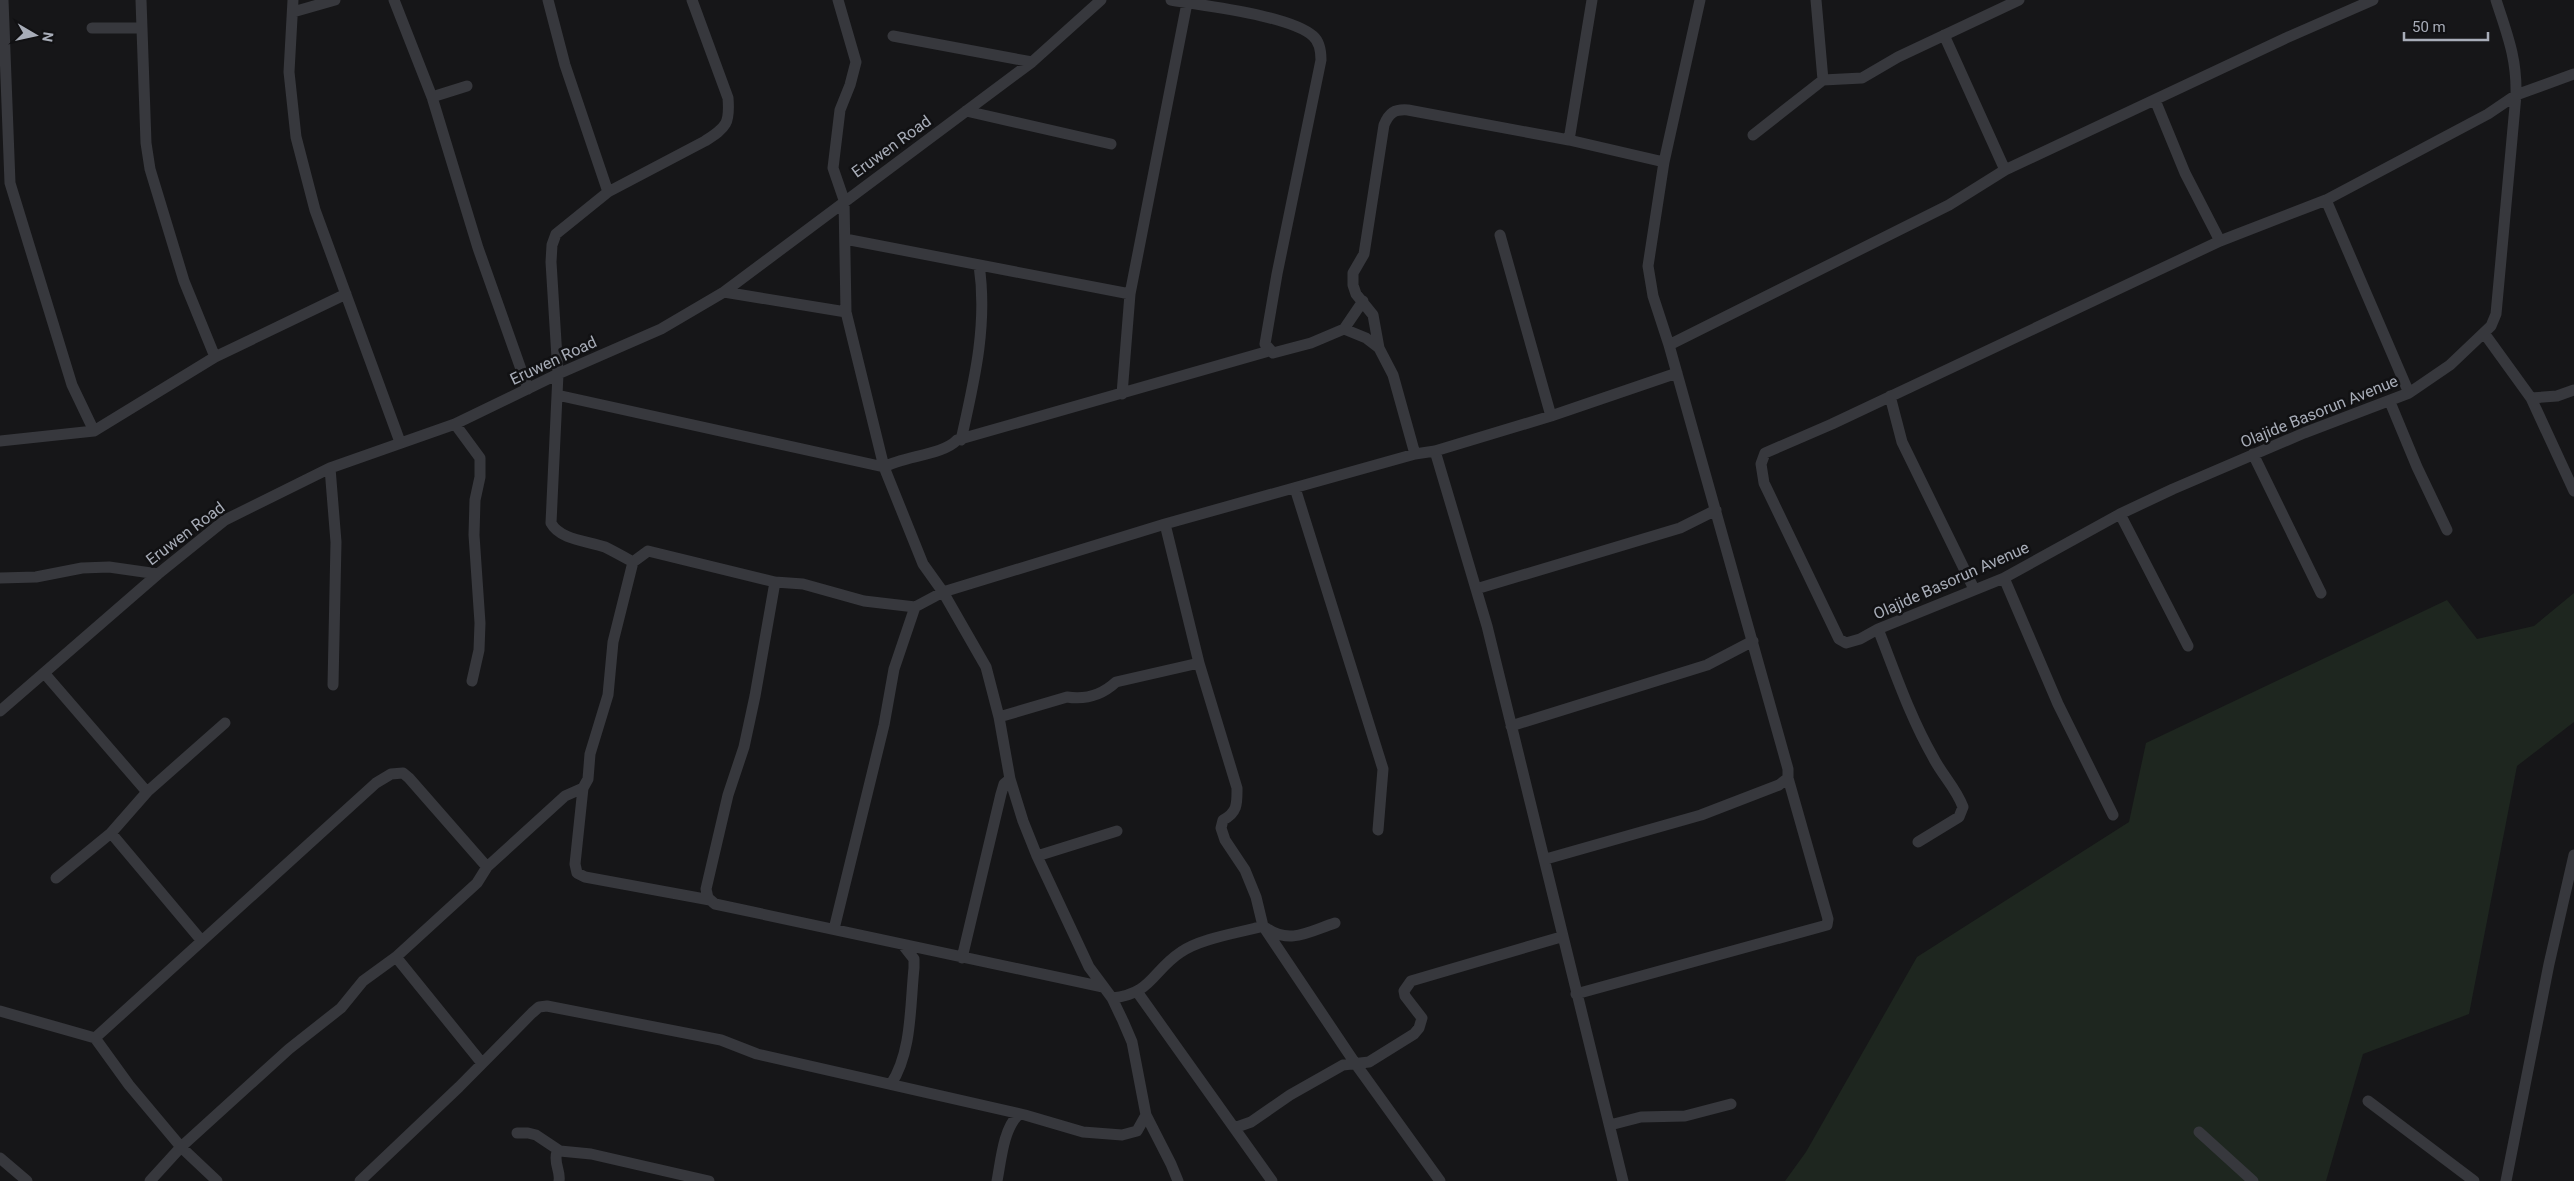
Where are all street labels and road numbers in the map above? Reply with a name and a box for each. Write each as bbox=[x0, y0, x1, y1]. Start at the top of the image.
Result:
street label: Eruwen Road bbox=[848, 111, 935, 182]
street label: Eruwen Road bbox=[507, 332, 600, 389]
street label: Olajide Basorun Avenue bbox=[2238, 371, 2401, 452]
street label: Eruwen Road bbox=[142, 498, 228, 569]
street label: Olajide Basorun Avenue bbox=[1871, 538, 2032, 623]

